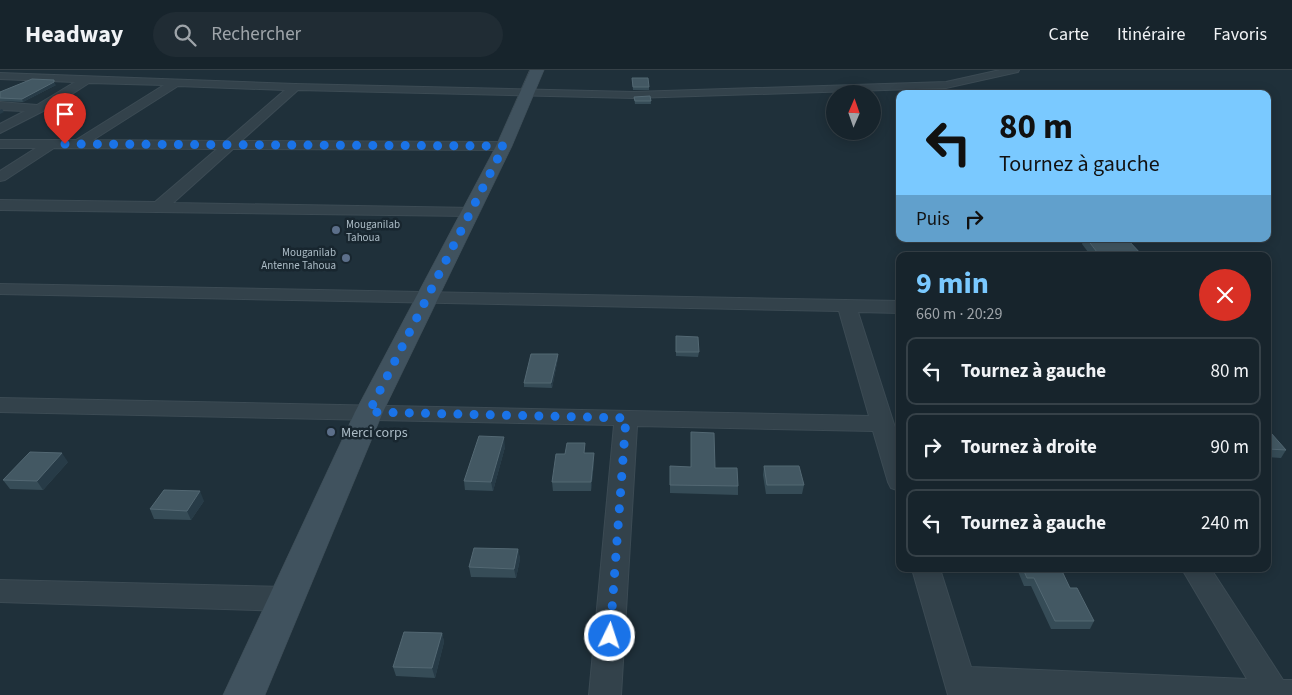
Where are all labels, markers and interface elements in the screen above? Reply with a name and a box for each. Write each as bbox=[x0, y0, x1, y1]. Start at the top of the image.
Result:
search box bbox=[153, 12, 503, 57]
text: Headway bbox=[25, 17, 123, 52]
icon: search bbox=[171, 21, 199, 49]
text: Rechercher bbox=[211, 21, 301, 48]
text: Carte bbox=[1049, 22, 1089, 47]
text: Itinéraire bbox=[1117, 22, 1185, 47]
text: Favoris bbox=[1213, 22, 1267, 47]
north arrow bbox=[826, 85, 881, 140]
map controls bbox=[826, 85, 881, 140]
pin bbox=[44, 93, 86, 144]
icon: arrive bbox=[51, 100, 79, 128]
text: 80 m bbox=[999, 102, 1073, 152]
icon: left bbox=[916, 110, 981, 175]
text: Tournez à gauche bbox=[999, 148, 1160, 180]
icon: right bbox=[960, 205, 988, 233]
text: Puis bbox=[916, 206, 950, 233]
place label: Mouganilab Tahoua bbox=[346, 217, 400, 245]
marker: Mouganilab Tahoua bbox=[330, 224, 342, 236]
place label: Mouganilab Antenne Tahoua bbox=[261, 245, 336, 273]
marker: Mouganilab Antenne Tahoua bbox=[340, 252, 352, 264]
text: 9 min bbox=[916, 262, 989, 305]
button: close bbox=[1199, 269, 1251, 321]
text: 660 m · 20:29 bbox=[916, 303, 1003, 325]
icon: left bbox=[918, 357, 946, 385]
text: Tournez à gauche bbox=[961, 358, 1106, 385]
text: 80 m bbox=[1211, 358, 1249, 385]
place label: Merci corps bbox=[341, 423, 408, 443]
marker: Merci corps bbox=[325, 426, 337, 438]
icon: right bbox=[918, 433, 946, 461]
text: Tournez à droite bbox=[961, 434, 1097, 461]
text: 90 m bbox=[1211, 434, 1249, 461]
icon: left bbox=[918, 509, 946, 537]
text: Tournez à gauche bbox=[961, 510, 1106, 537]
text: 240 m bbox=[1201, 510, 1249, 537]
position arrow bbox=[583, 609, 635, 661]

